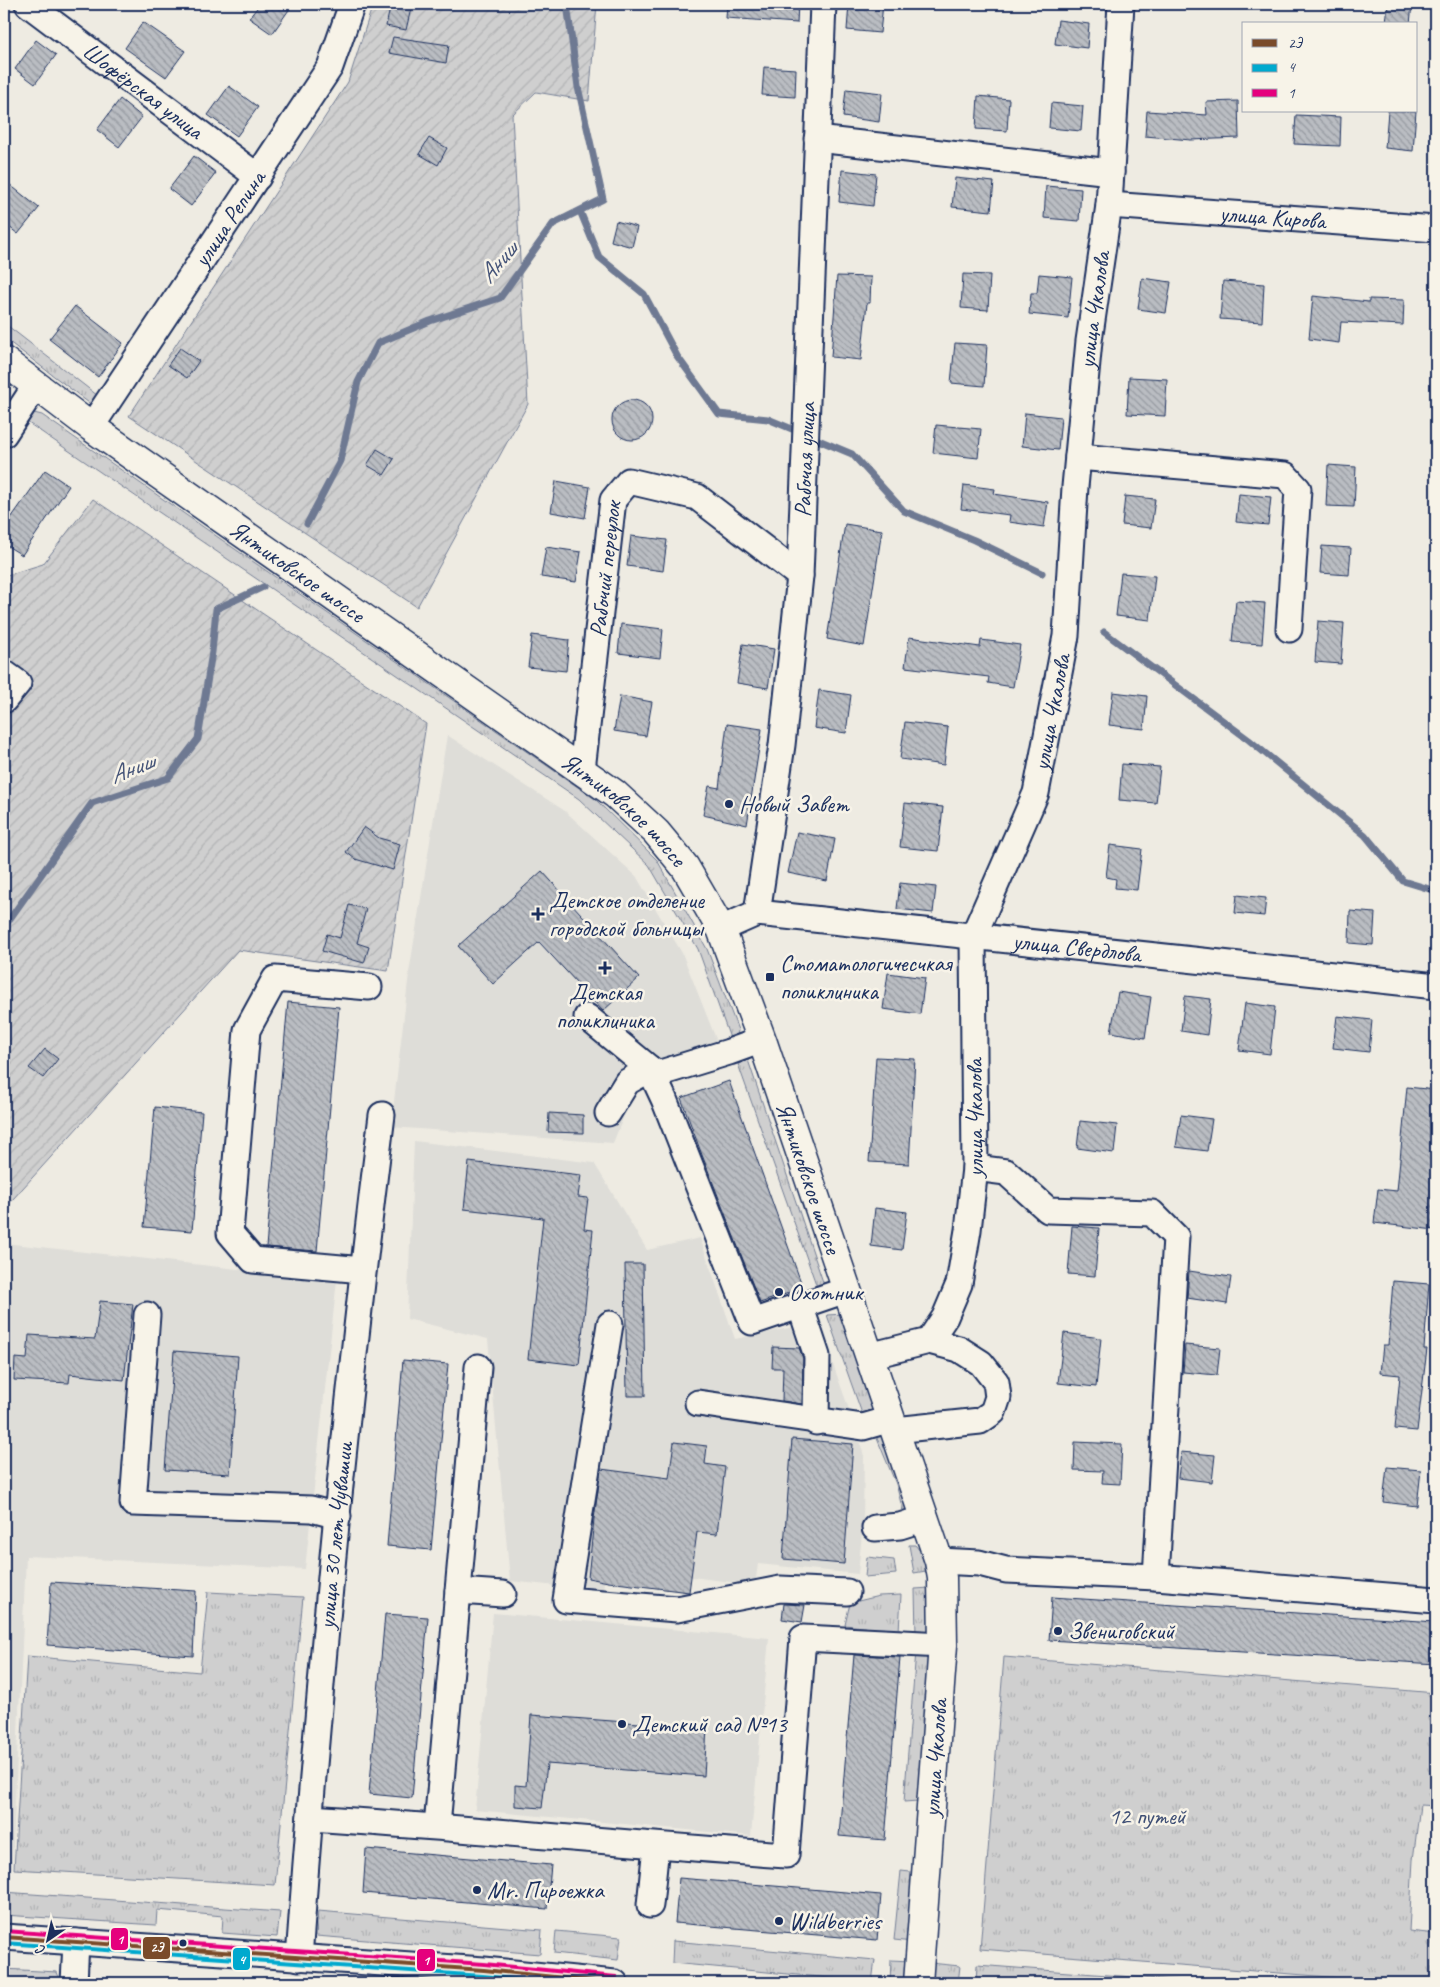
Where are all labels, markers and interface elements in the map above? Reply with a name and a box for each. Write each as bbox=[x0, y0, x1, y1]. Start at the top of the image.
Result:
legend bbox=[1242, 22, 1418, 112]
text: 2Э bbox=[1288, 34, 1304, 53]
street label: Шофёрская улица bbox=[77, 36, 210, 146]
text: 4 bbox=[1288, 58, 1296, 77]
text: 1 bbox=[1288, 84, 1296, 103]
street label: улица Репина bbox=[185, 163, 273, 274]
street label: улица Кирова bbox=[1217, 198, 1329, 236]
water label: Аниш bbox=[471, 232, 527, 290]
street label: улица Чкалова bbox=[1071, 247, 1117, 372]
street label: Рабочая улица bbox=[787, 401, 822, 518]
street label: Рабочий переулок bbox=[582, 498, 628, 639]
street label: Янтиковское шоссе bbox=[224, 514, 372, 630]
street label: улица Чкалова bbox=[1025, 649, 1078, 775]
water label: Аниш bbox=[105, 744, 162, 791]
street label: Янтиковское шоссе bbox=[556, 746, 695, 874]
place label: Новый Завет bbox=[739, 789, 850, 819]
marker: Новый Завет bbox=[723, 798, 735, 810]
place label: Детское отделение городской больницы bbox=[549, 885, 706, 943]
marker: Детское отделение городской больницы bbox=[531, 907, 545, 921]
street label: улица Свердлова bbox=[1009, 925, 1144, 969]
place label: Стоматологичесчкая поликлиника bbox=[780, 948, 953, 1006]
marker: Детская поликлиника bbox=[598, 961, 612, 975]
marker: Стоматологичесчкая поликлиника bbox=[764, 971, 776, 983]
place label: Детская поликлиника bbox=[556, 977, 655, 1035]
street label: улица Чкалова bbox=[959, 1056, 990, 1180]
street label: Янтиковское шоссе bbox=[769, 1098, 849, 1260]
place label: Охотник bbox=[789, 1277, 865, 1307]
marker: Охотник bbox=[773, 1286, 785, 1298]
street label: улица 30 лет Чувашии bbox=[311, 1439, 359, 1632]
place label: Звениговский bbox=[1068, 1616, 1176, 1646]
marker: Звениговский bbox=[1052, 1625, 1064, 1637]
street label: улица Чкалова bbox=[916, 1696, 954, 1820]
place label: Детский сад №13 bbox=[632, 1709, 789, 1739]
marker: Детский сад №13 bbox=[616, 1718, 628, 1730]
park label: 12 путей bbox=[1109, 1801, 1187, 1831]
place label: Mr. Пироежка bbox=[487, 1875, 605, 1905]
marker: Mr. Пироежка bbox=[471, 1884, 483, 1896]
place label: Wildberries bbox=[789, 1906, 883, 1936]
north arrow bbox=[22, 1914, 72, 1964]
marker: Wildberries bbox=[773, 1915, 785, 1927]
line badge: 1 bbox=[110, 1927, 129, 1951]
text: 1 bbox=[117, 1931, 125, 1948]
line badge: 2Э bbox=[142, 1936, 171, 1960]
unlabelled marker bbox=[178, 1938, 188, 1948]
text: 2Э bbox=[150, 1939, 166, 1956]
text: С bbox=[32, 1940, 49, 1959]
line badge: 4 bbox=[232, 1947, 251, 1971]
line badge: 1 bbox=[416, 1948, 436, 1972]
text: 4 bbox=[239, 1951, 247, 1968]
text: 1 bbox=[423, 1952, 431, 1969]

